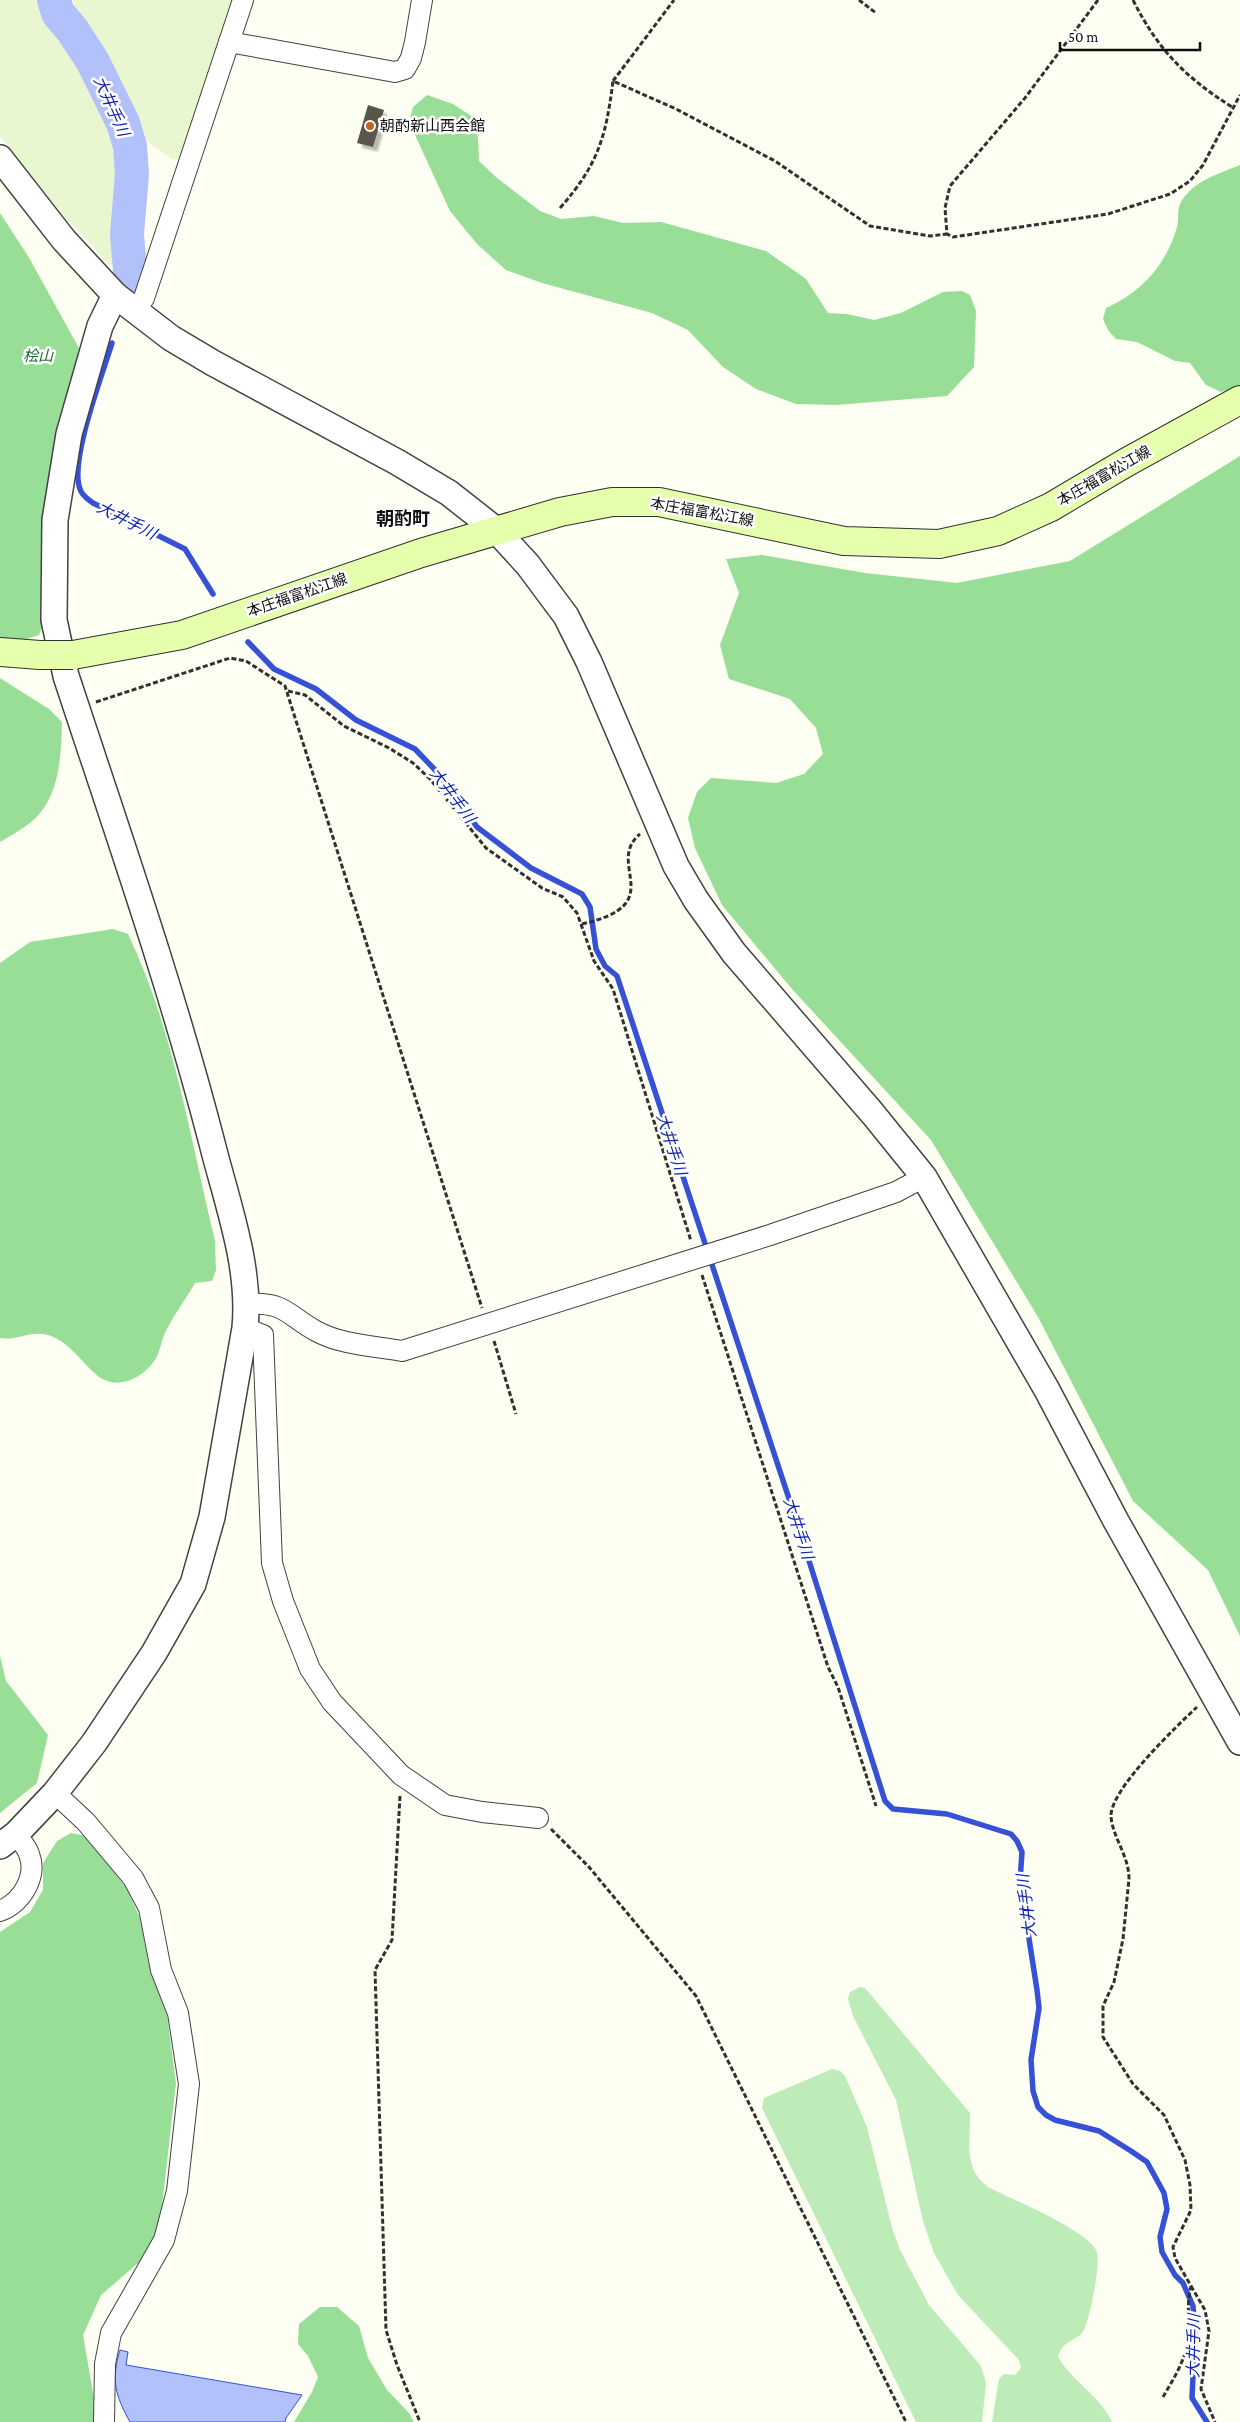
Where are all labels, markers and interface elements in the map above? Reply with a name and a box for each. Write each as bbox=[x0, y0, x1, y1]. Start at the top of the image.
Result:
scale bar bbox=[1060, 20, 1200, 52]
text: 50 m bbox=[1068, 29, 1098, 45]
water label: 大井手川 bbox=[91, 74, 133, 141]
place label: 朝酌新山西会館 bbox=[380, 118, 485, 134]
marker: 朝酌新山西会館 bbox=[364, 120, 376, 132]
park label: 桧山 bbox=[23, 348, 54, 364]
street label: 本庄福富松江線 bbox=[1055, 443, 1153, 509]
street label: 本庄福富松江線 bbox=[649, 495, 755, 529]
water label: 大井手川 bbox=[94, 498, 161, 543]
district label: 朝酌町 bbox=[376, 509, 430, 529]
street label: 本庄福富松江線 bbox=[245, 570, 349, 620]
water label: 大井手川 bbox=[427, 765, 480, 828]
water label: 大井手川 bbox=[654, 1111, 690, 1179]
water label: 大井手川 bbox=[781, 1495, 817, 1563]
water label: 大井手川 bbox=[1014, 1871, 1039, 1939]
water label: 大井手川 bbox=[1184, 2312, 1203, 2378]

